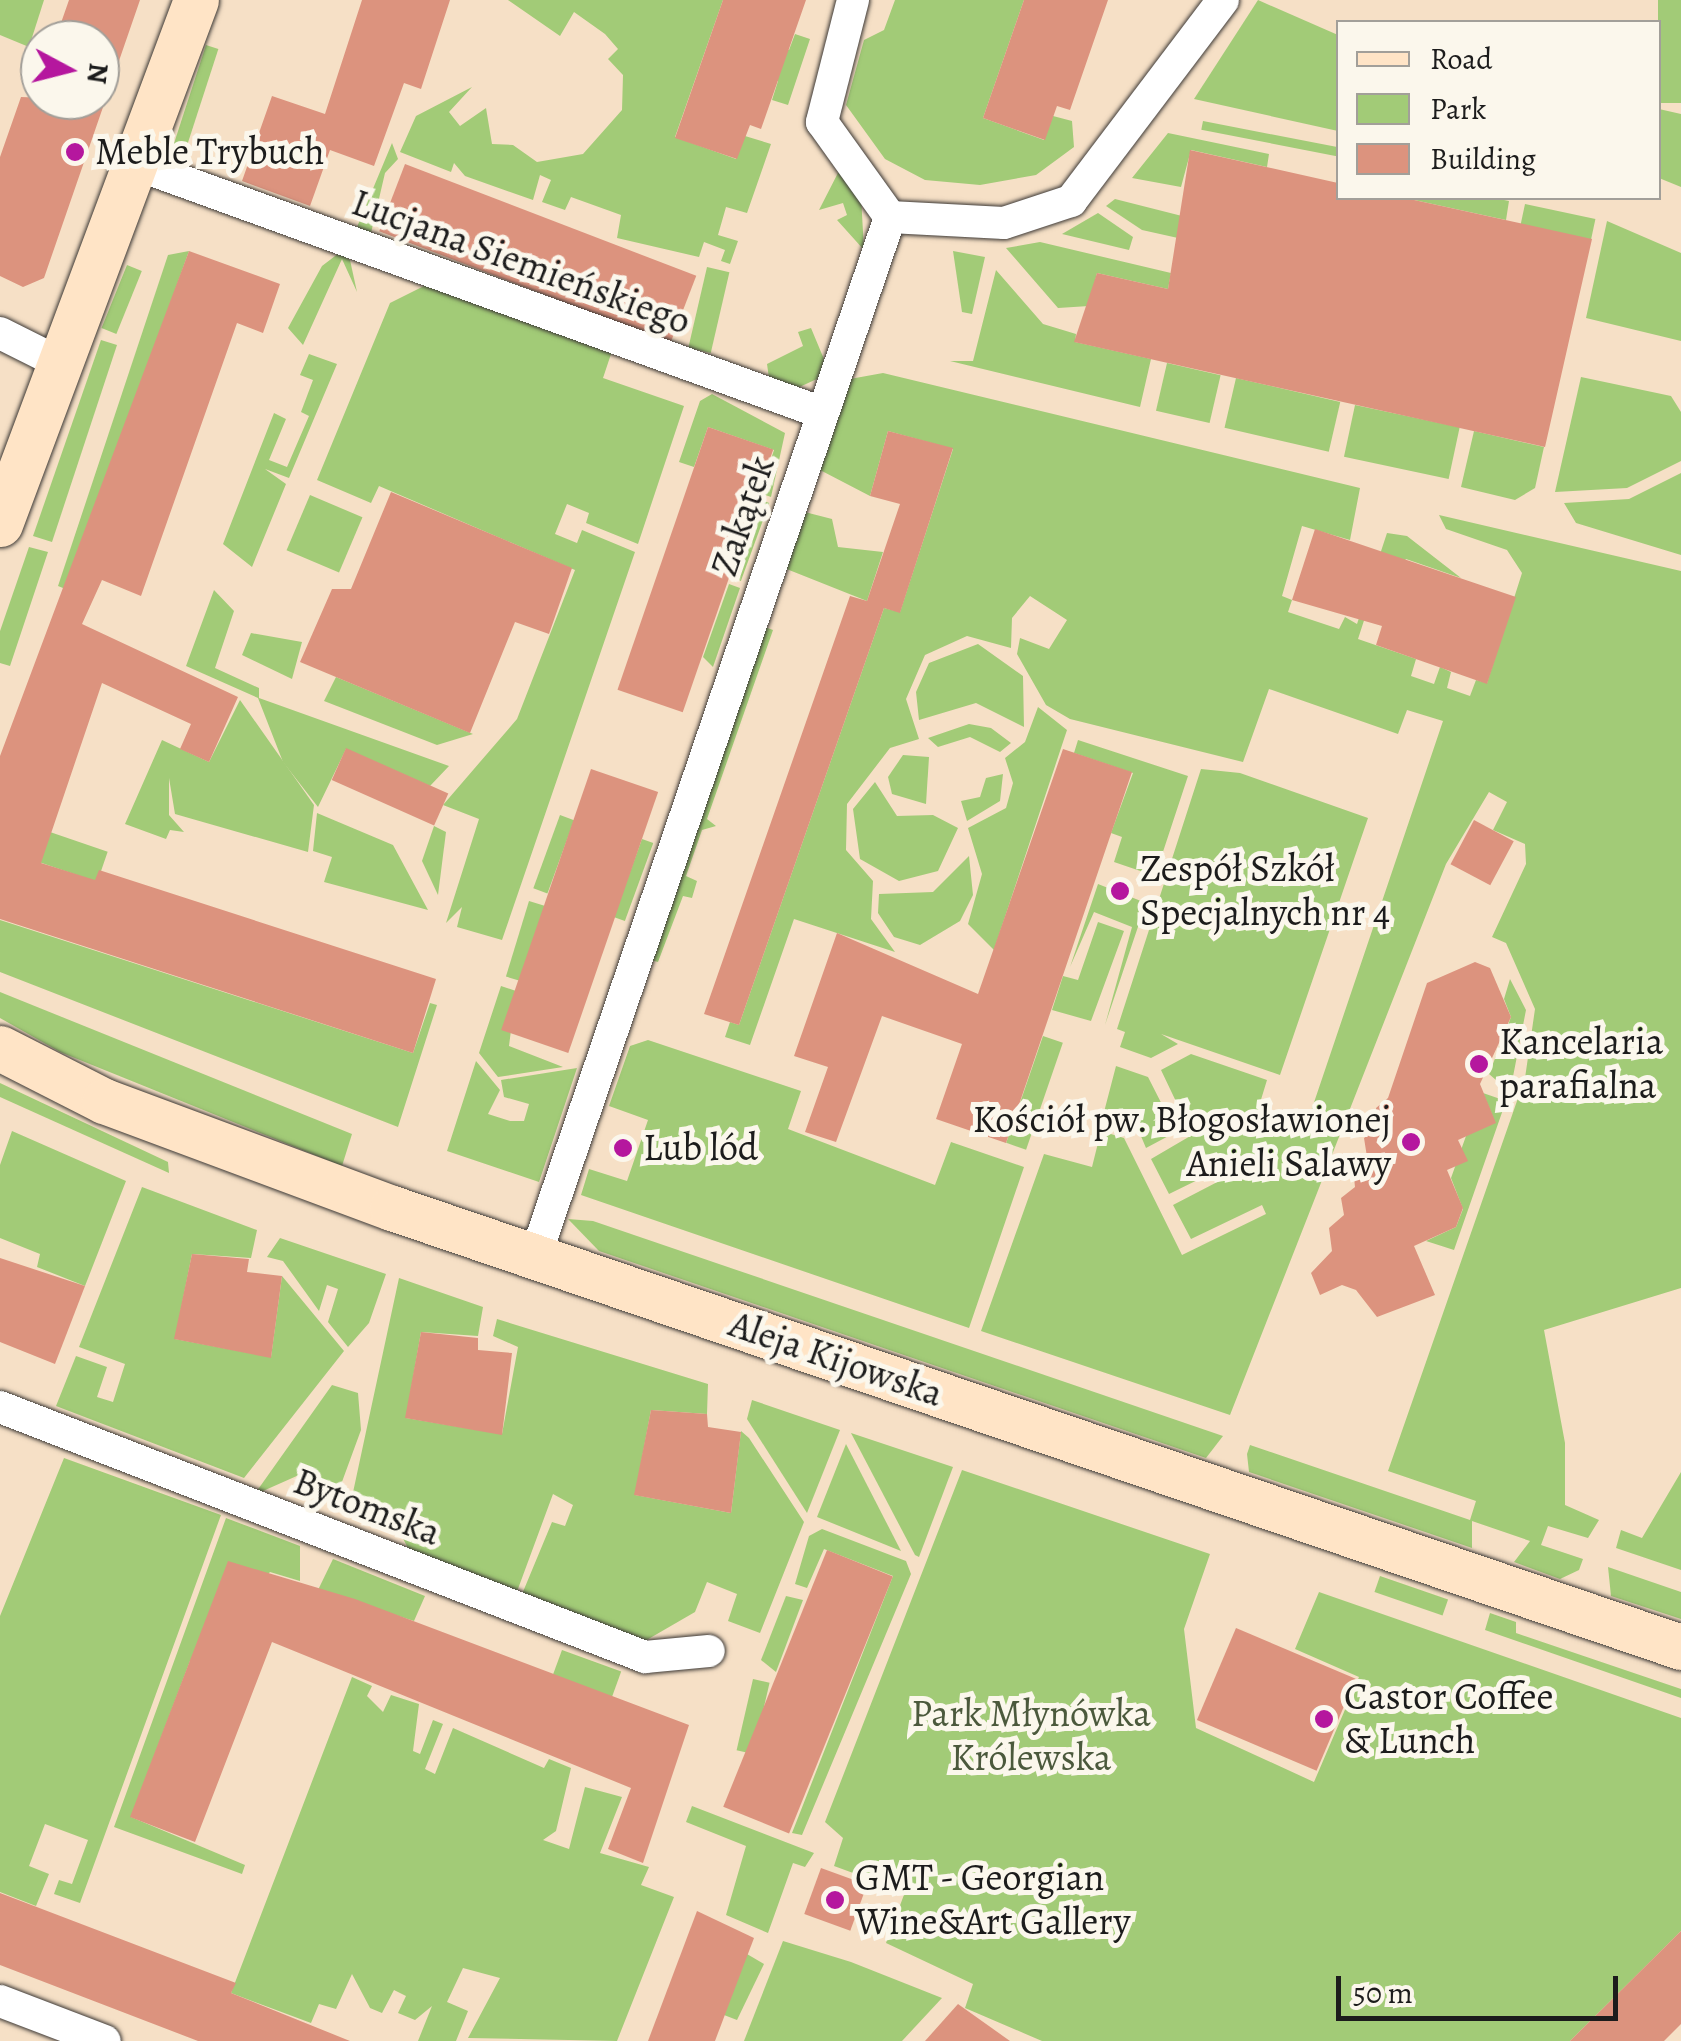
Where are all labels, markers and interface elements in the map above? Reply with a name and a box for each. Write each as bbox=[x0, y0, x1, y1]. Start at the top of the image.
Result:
north arrow bbox=[20, 20, 120, 120]
legend bbox=[1336, 20, 1661, 200]
text: Road bbox=[1430, 39, 1492, 79]
text: N bbox=[78, 61, 118, 86]
text: Park bbox=[1430, 89, 1486, 129]
place label: Meble Trybuch bbox=[95, 129, 325, 175]
text: Building bbox=[1430, 139, 1536, 179]
marker: Meble Trybuch bbox=[64, 141, 86, 163]
street label: Lucjana Siemieńskiego bbox=[346, 180, 696, 344]
street label: Zakątek bbox=[701, 450, 785, 582]
place label: Zespół Szkół Specjalnych nr 4 bbox=[1140, 846, 1390, 936]
marker: Zespół Szkół Specjalnych nr 4 bbox=[1109, 880, 1131, 902]
place label: Kancelaria parafialna bbox=[1499, 1019, 1664, 1108]
marker: Kancelaria parafialna bbox=[1468, 1053, 1490, 1075]
place label: Kościół pw. Błogosławionej Anieli Salawy bbox=[972, 1097, 1391, 1186]
place label: Lub lód bbox=[643, 1125, 758, 1171]
marker: Kościół pw. Błogosławionej Anieli Salawy bbox=[1400, 1131, 1422, 1153]
marker: Lub lód bbox=[612, 1137, 634, 1159]
street label: Aleja Kijowska bbox=[723, 1301, 949, 1417]
street label: Bytomska bbox=[287, 1458, 447, 1556]
place label: Castor Coffee & Lunch bbox=[1344, 1674, 1554, 1764]
park label: Park Młynówka Królewska bbox=[911, 1691, 1151, 1780]
marker: Castor Coffee & Lunch bbox=[1313, 1708, 1335, 1730]
place label: GMT - Georgian Wine&Art Gallery bbox=[855, 1855, 1130, 1945]
marker: GMT - Georgian Wine&Art Gallery bbox=[824, 1889, 846, 1911]
scale bar bbox=[1341, 1956, 1624, 2018]
text: 50 m bbox=[1353, 1973, 1413, 2013]

